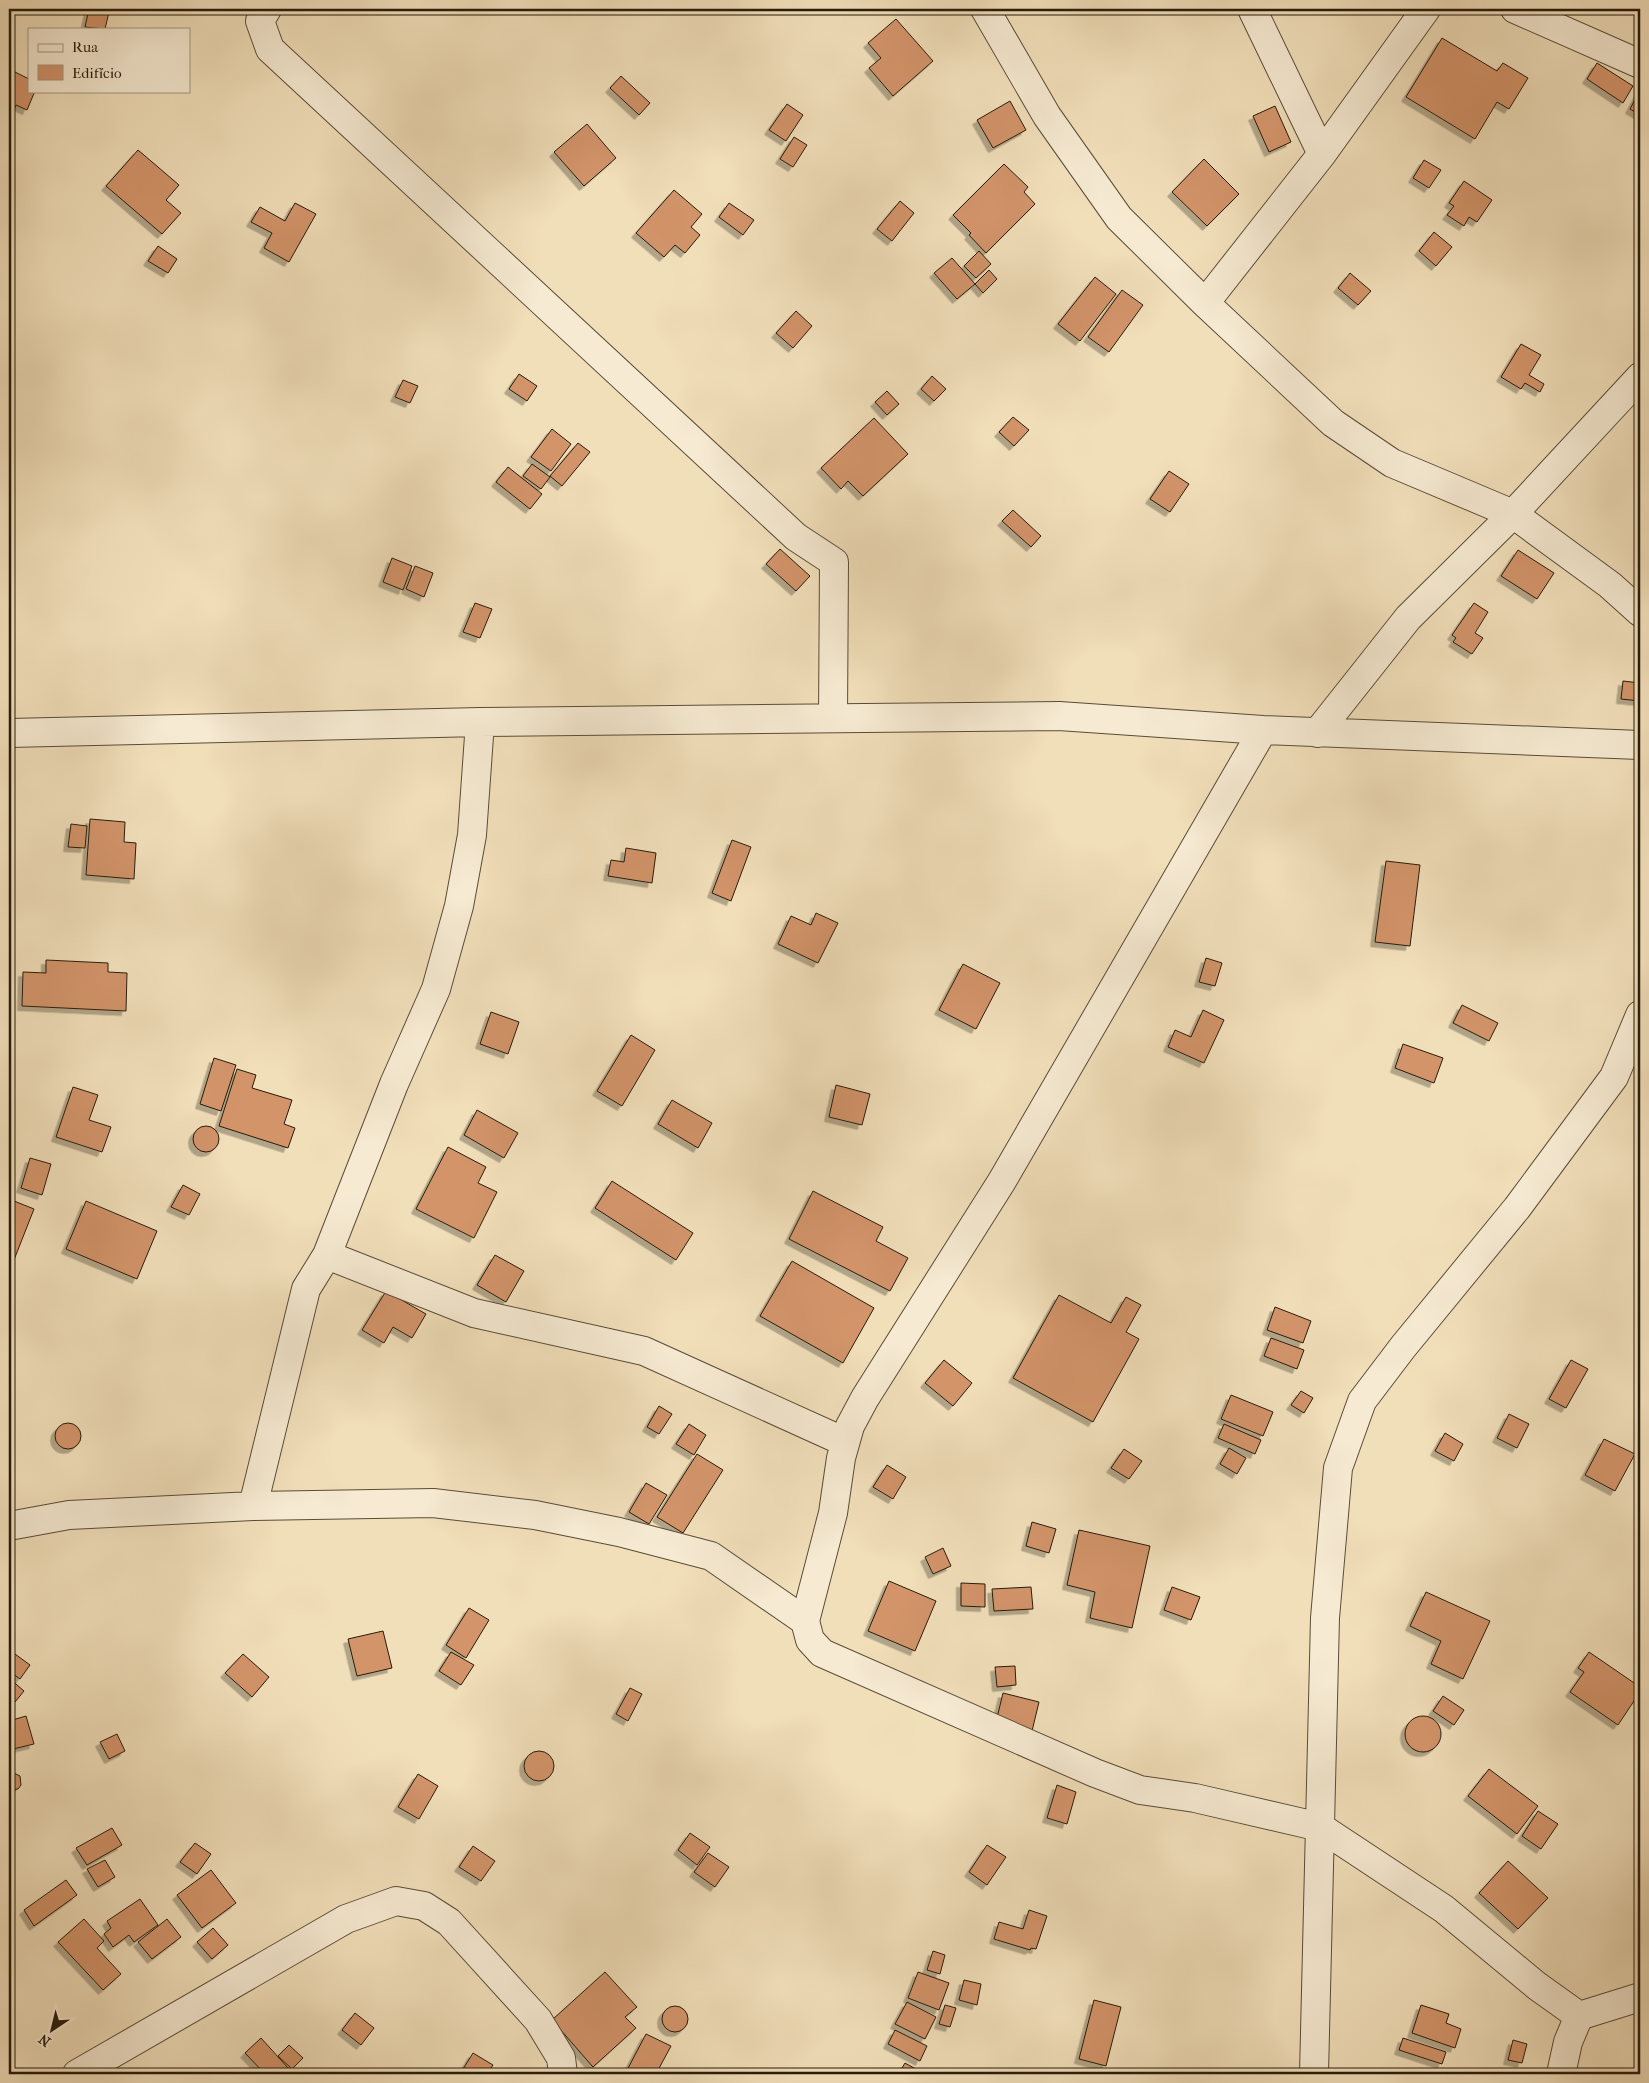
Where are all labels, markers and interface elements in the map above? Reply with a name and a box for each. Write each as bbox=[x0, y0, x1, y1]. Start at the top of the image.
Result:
legend bbox=[28, 28, 190, 92]
text: Rua bbox=[72, 38, 99, 56]
text: Edifício bbox=[72, 64, 122, 82]
north arrow bbox=[28, 2006, 78, 2056]
text: N bbox=[35, 2030, 54, 2050]

